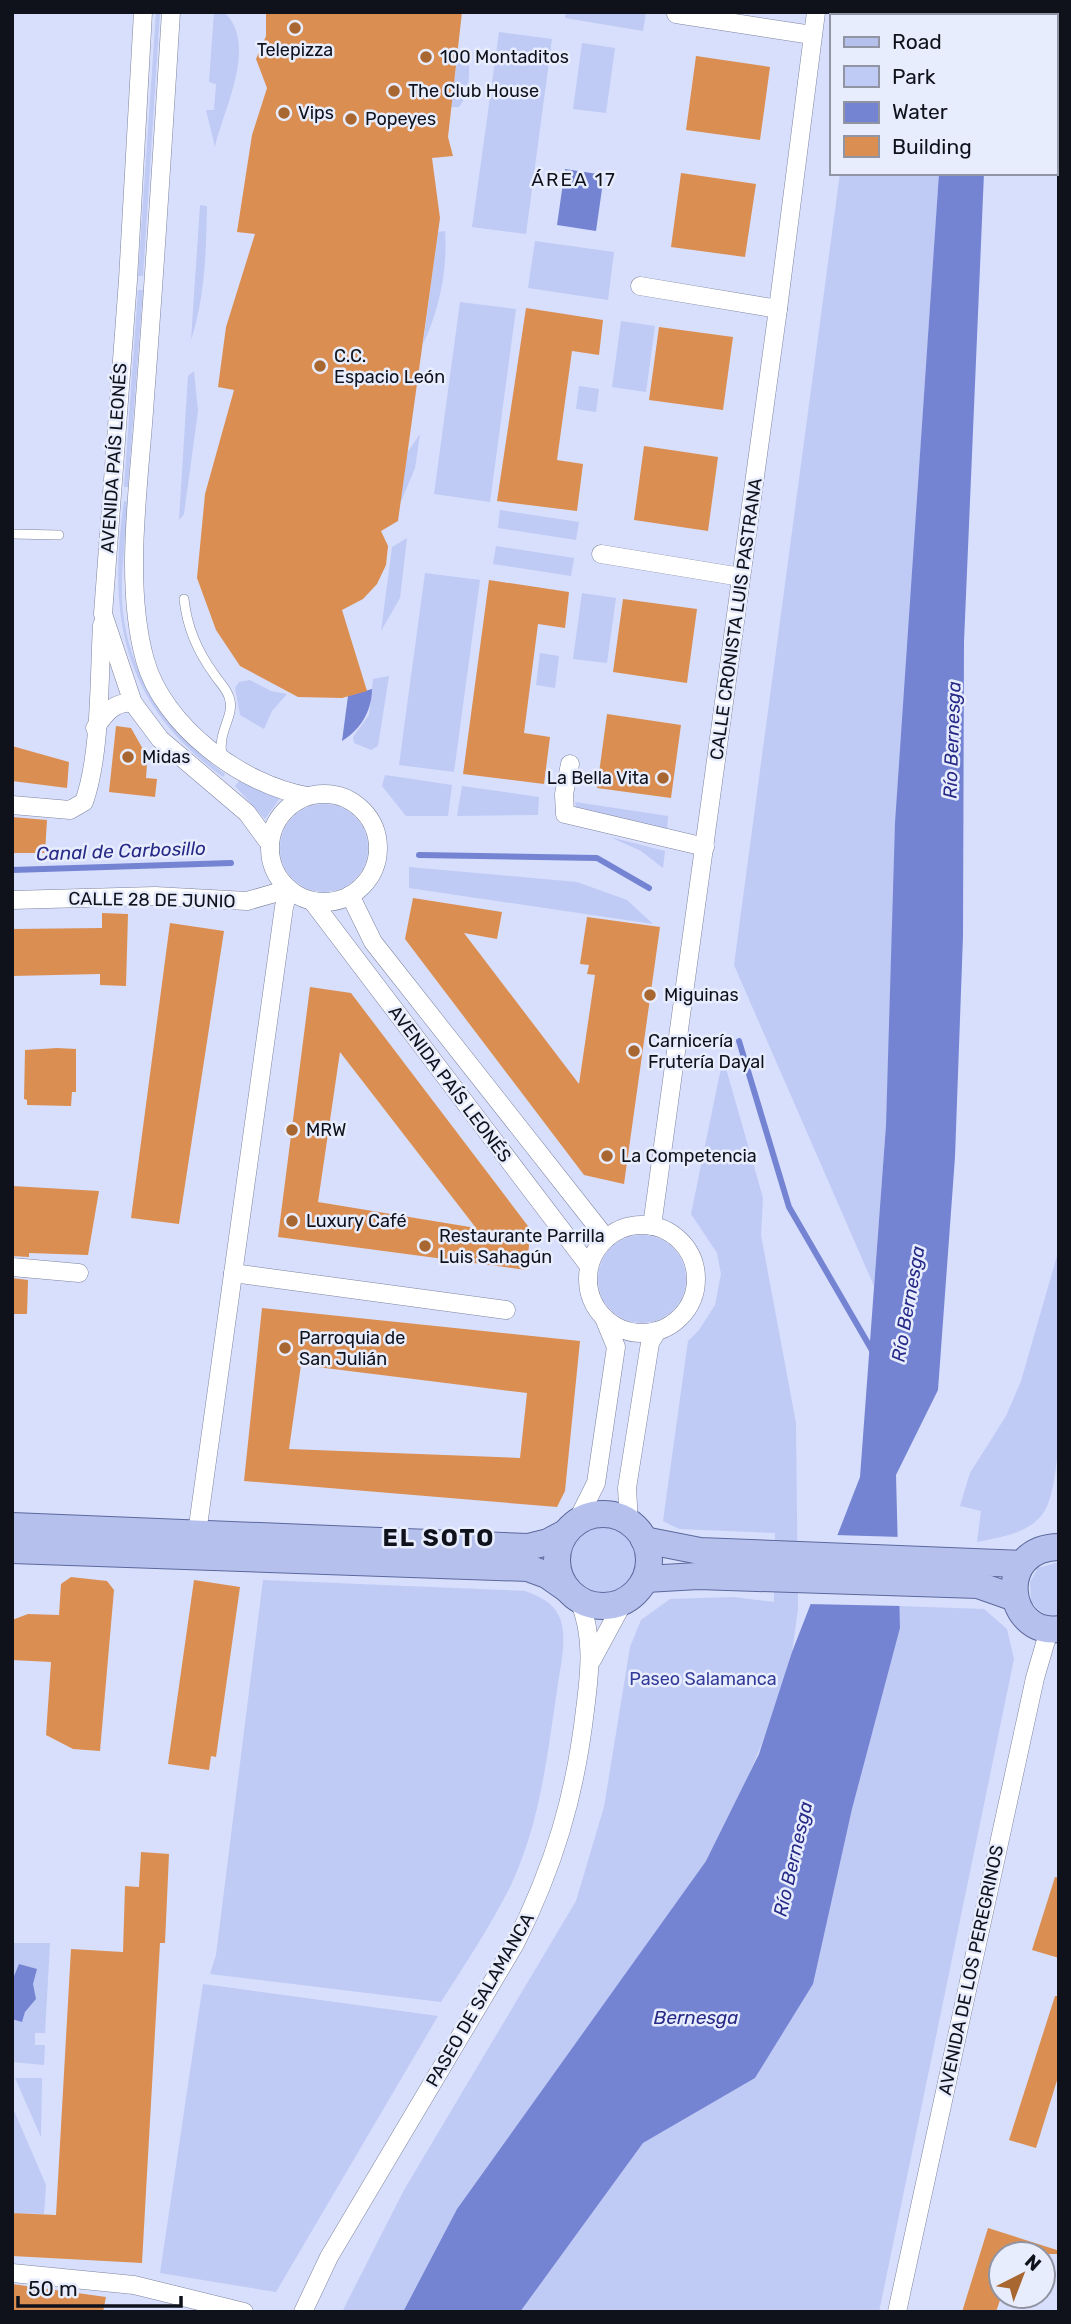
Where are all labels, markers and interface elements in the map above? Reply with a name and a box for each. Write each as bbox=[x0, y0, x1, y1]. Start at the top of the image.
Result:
legend bbox=[830, 14, 1057, 175]
marker: Telepizza bbox=[287, 20, 303, 36]
text: Road bbox=[892, 29, 942, 54]
place label: Telepizza bbox=[257, 39, 333, 61]
place label: 100 Montaditos bbox=[440, 46, 569, 68]
marker: 100 Montaditos bbox=[418, 49, 434, 65]
text: Park bbox=[892, 64, 936, 89]
place label: The Club House bbox=[408, 80, 539, 102]
marker: The Club House bbox=[386, 83, 402, 99]
text: Water bbox=[892, 99, 948, 124]
place label: Vips bbox=[298, 102, 334, 124]
marker: Vips bbox=[276, 105, 292, 121]
place label: Popeyes bbox=[365, 108, 436, 130]
marker: Popeyes bbox=[343, 111, 359, 127]
text: Building bbox=[892, 134, 972, 159]
district label: ÁREA 17 bbox=[531, 168, 617, 191]
place label: C.C. Espacio León bbox=[334, 345, 445, 388]
marker: C.C. Espacio León bbox=[312, 358, 328, 374]
street label: AVENIDA PAÍS LEONÉS bbox=[96, 362, 132, 554]
street label: CALLE CRONISTA LUIS PASTRANA bbox=[705, 477, 767, 761]
water label: Río Bernesga bbox=[938, 681, 966, 799]
place label: Midas bbox=[142, 746, 190, 768]
marker: Midas bbox=[120, 749, 136, 765]
place label: La Bella Vita bbox=[547, 767, 649, 789]
marker: La Bella Vita bbox=[655, 770, 671, 786]
water label: Canal de Carbosillo bbox=[36, 837, 207, 865]
street label: CALLE 28 DE JUNIO bbox=[68, 888, 236, 912]
place label: Miguinas bbox=[664, 984, 739, 1006]
marker: Miguinas bbox=[642, 987, 658, 1003]
street label: AVENIDA PAÍS LEONÉS bbox=[384, 1001, 516, 1167]
place label: Carnicería Frutería Dayal bbox=[648, 1030, 765, 1073]
marker: Carnicería Frutería Dayal bbox=[626, 1043, 642, 1059]
place label: MRW bbox=[306, 1119, 346, 1141]
marker: MRW bbox=[284, 1122, 300, 1138]
place label: La Competencia bbox=[621, 1145, 757, 1167]
marker: La Competencia bbox=[599, 1148, 615, 1164]
place label: Luxury Café bbox=[306, 1210, 407, 1232]
marker: Luxury Café bbox=[284, 1213, 300, 1229]
place label: Restaurante Parrilla Luis Sahagún bbox=[439, 1225, 605, 1268]
marker: Restaurante Parrilla Luis Sahagún bbox=[417, 1238, 433, 1254]
water label: Río Bernesga bbox=[886, 1244, 930, 1364]
place label: Parroquia de San Julián bbox=[299, 1327, 405, 1370]
marker: Parroquia de San Julián bbox=[277, 1340, 293, 1356]
district label: EL SOTO bbox=[383, 1524, 495, 1552]
park label: Paseo Salamanca bbox=[629, 1668, 777, 1690]
water label: Río Bernesga bbox=[769, 1799, 817, 1919]
street label: AVENIDA DE LOS PEREGRINOS bbox=[934, 1843, 1008, 2097]
street label: PASEO DE SALAMANCA bbox=[421, 1909, 539, 2091]
water label: Bernesga bbox=[654, 2006, 738, 2029]
north arrow bbox=[987, 2240, 1057, 2310]
text: N bbox=[1020, 2250, 1046, 2276]
scale bar bbox=[18, 2264, 180, 2308]
text: 50 m bbox=[28, 2276, 78, 2301]

